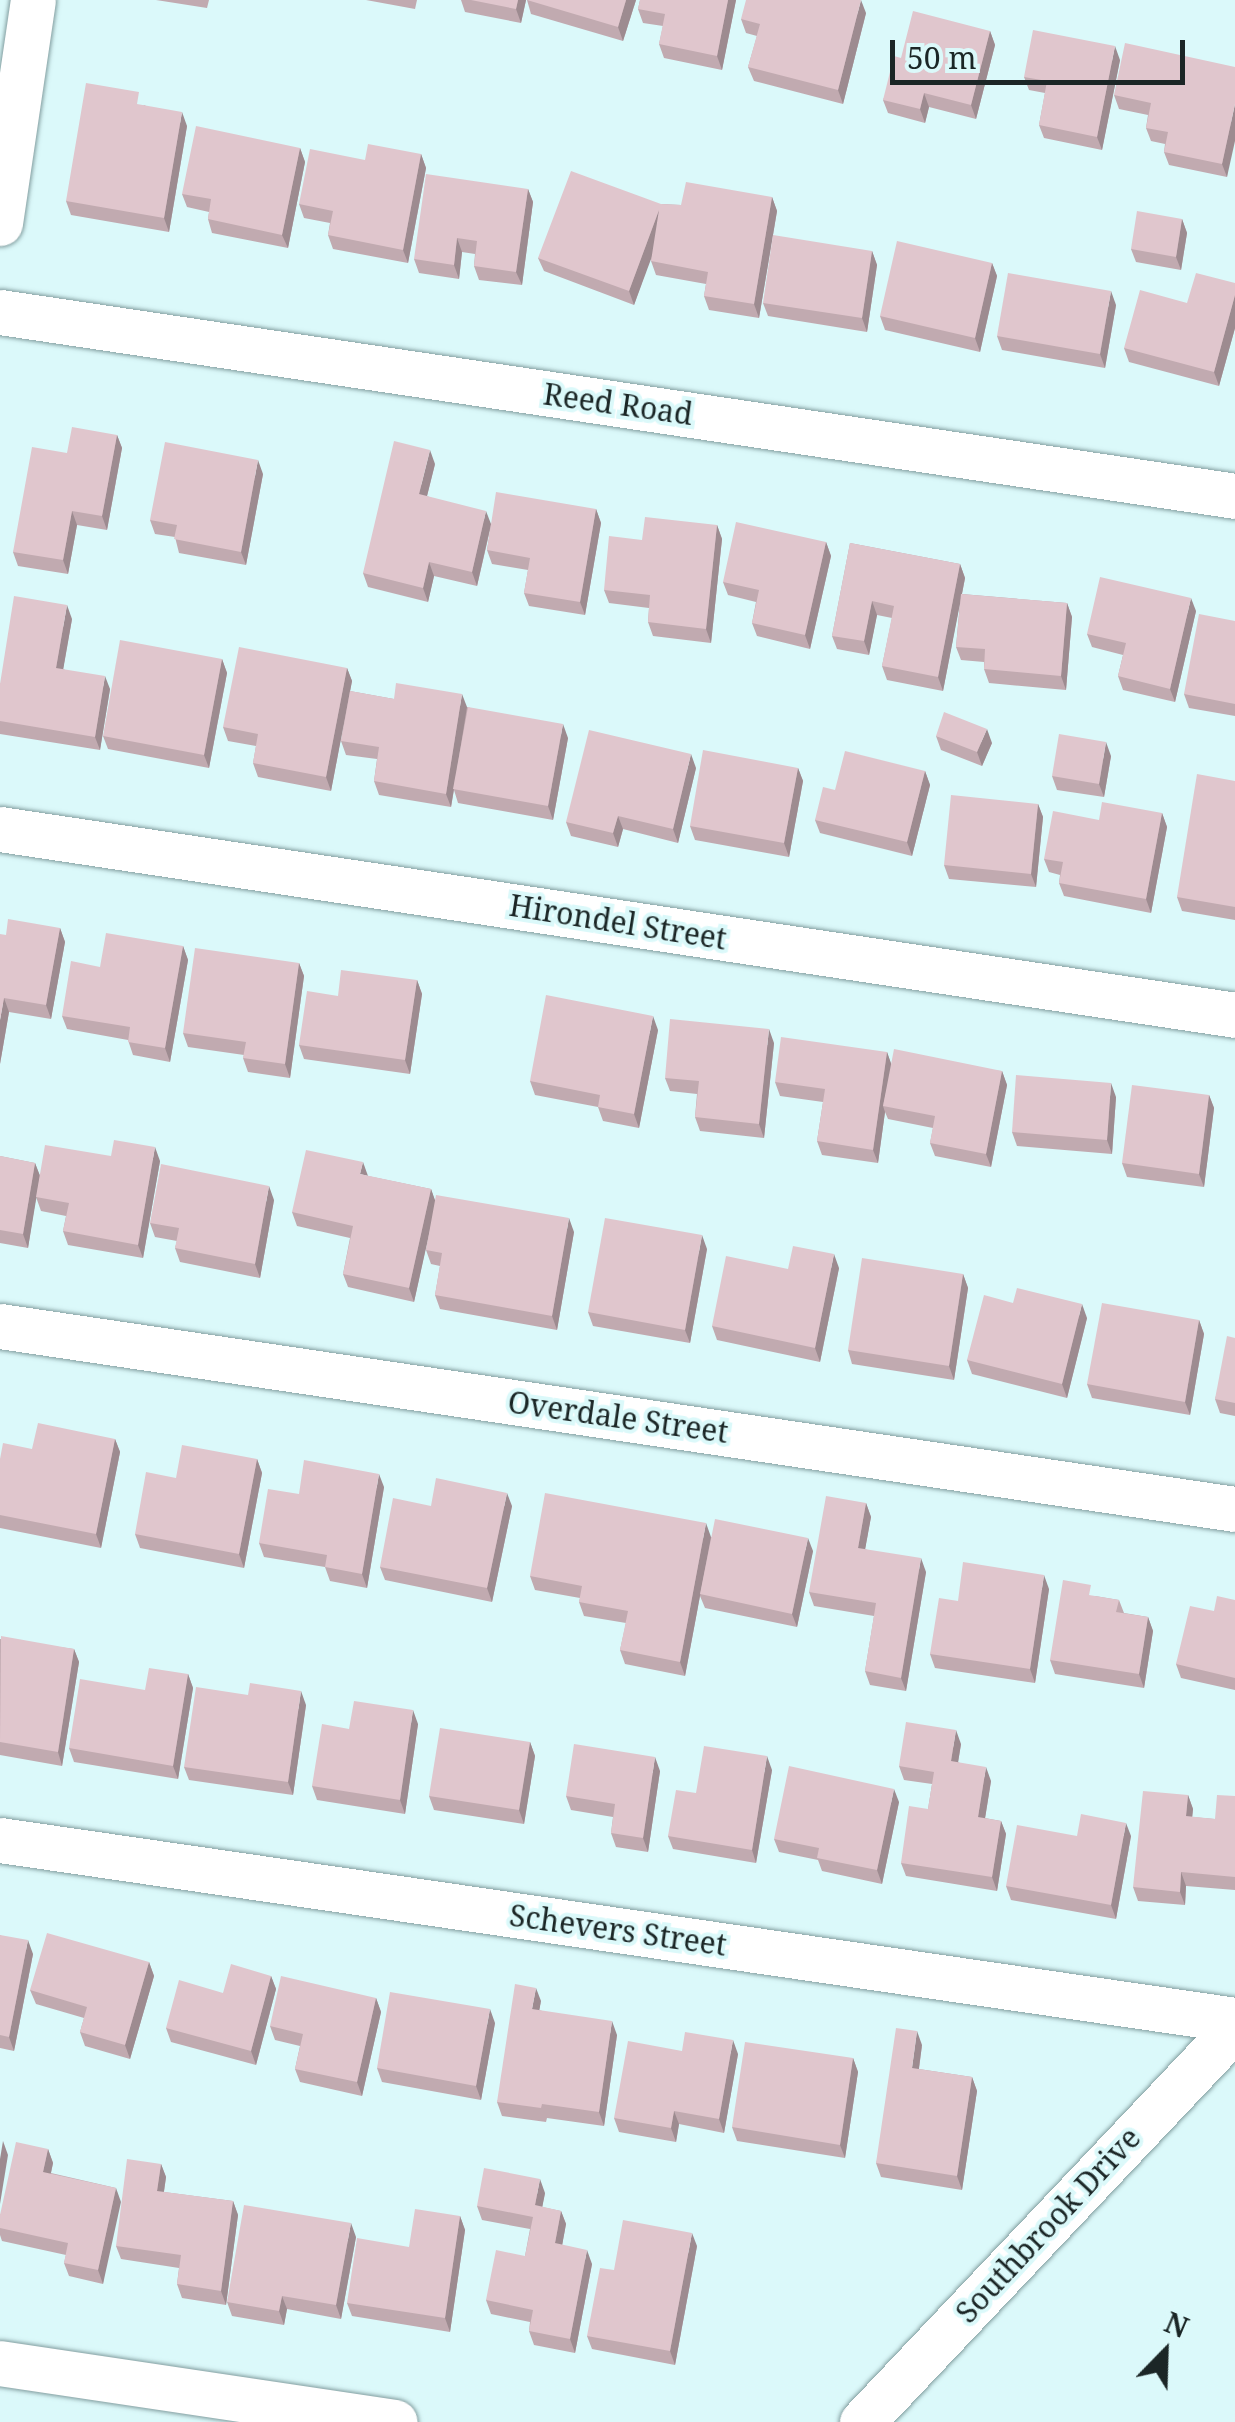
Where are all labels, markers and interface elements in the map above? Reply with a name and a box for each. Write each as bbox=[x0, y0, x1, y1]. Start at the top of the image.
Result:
scale bar bbox=[895, 20, 1190, 82]
text: 50 m bbox=[907, 37, 977, 78]
street label: Reed Road bbox=[541, 376, 695, 432]
street label: Hirondel Street bbox=[507, 887, 729, 957]
street label: Overdale Street bbox=[506, 1384, 730, 1450]
street label: Schevers Street bbox=[507, 1897, 729, 1963]
street label: Southbrook Drive bbox=[948, 2120, 1148, 2330]
north arrow bbox=[1115, 2302, 1215, 2402]
text: N bbox=[1159, 2303, 1194, 2346]

